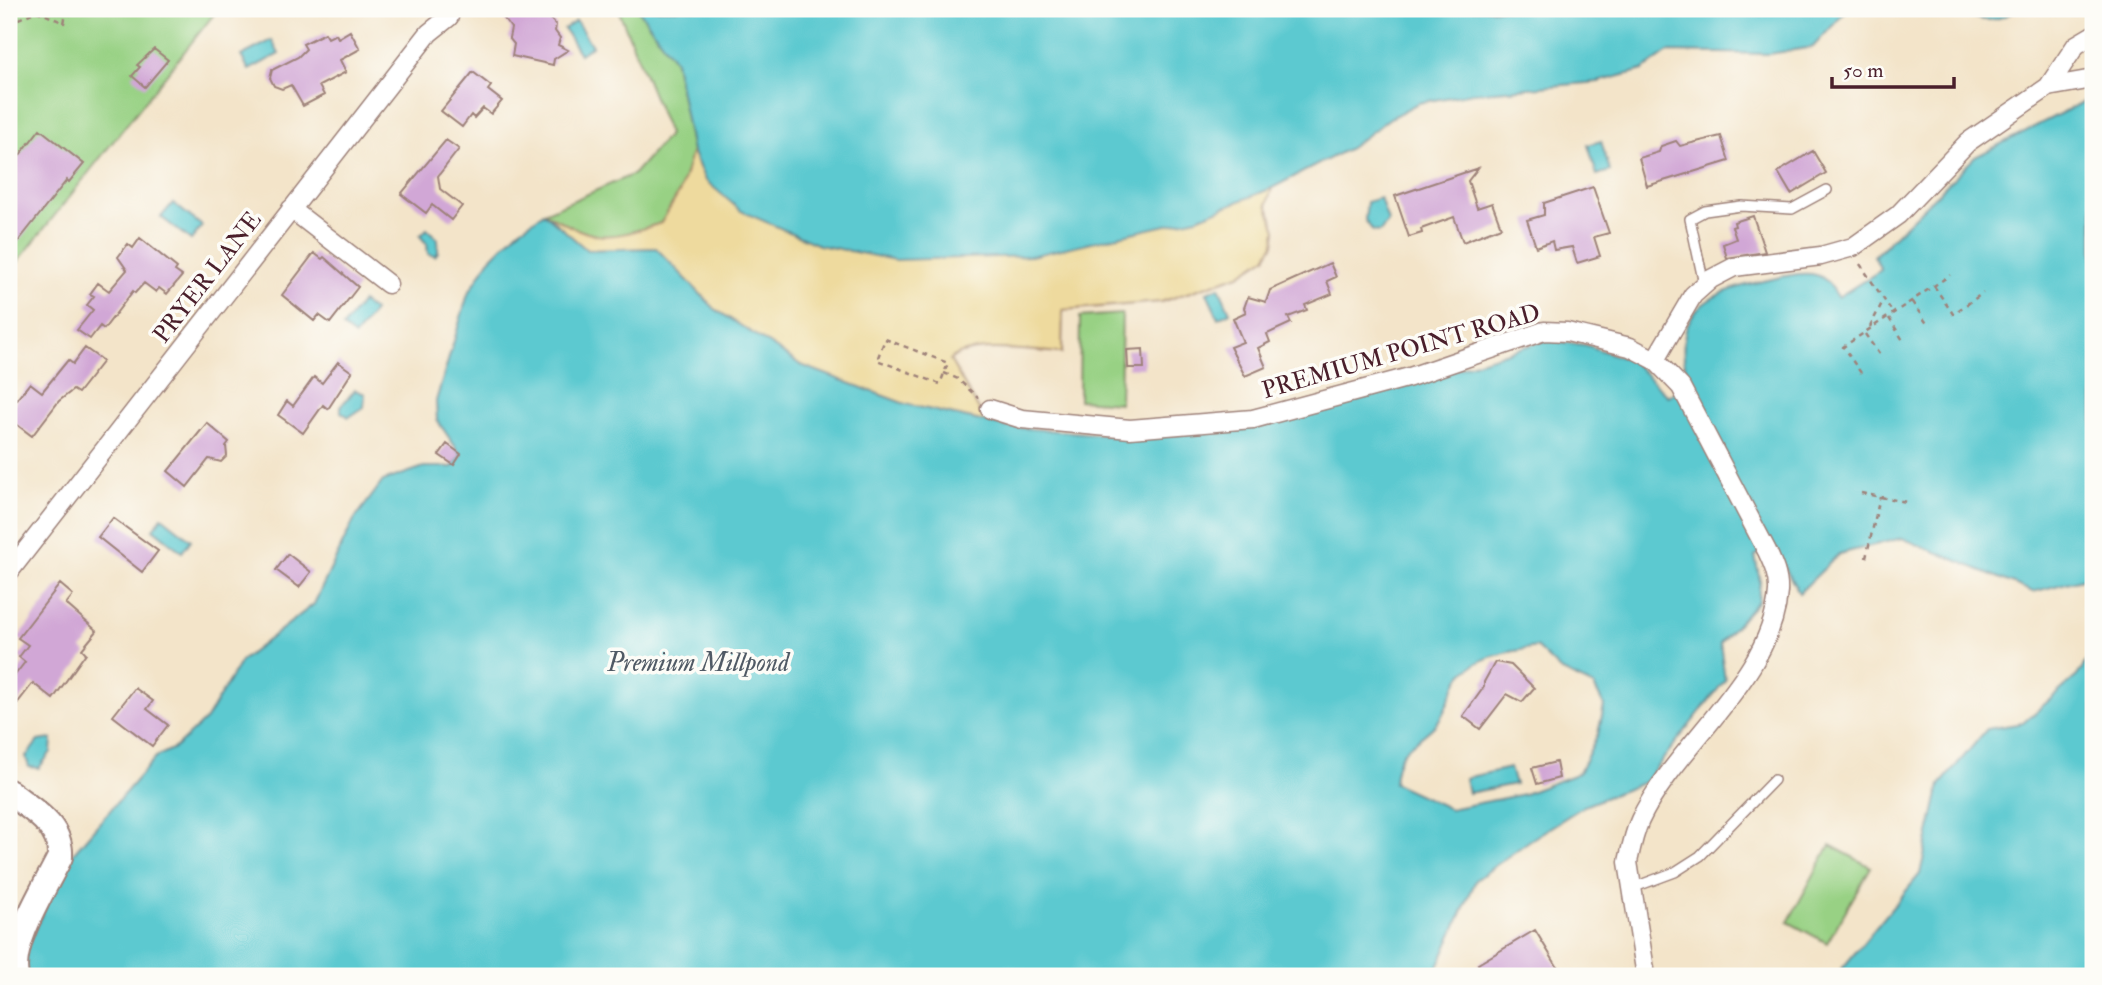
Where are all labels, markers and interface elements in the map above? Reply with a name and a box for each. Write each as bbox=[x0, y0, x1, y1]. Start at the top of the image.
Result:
scale bar bbox=[1832, 46, 1955, 90]
text: 50 m bbox=[1843, 57, 1884, 84]
street label: PRYER LANE bbox=[146, 205, 268, 349]
street label: PREMIUM POINT ROAD bbox=[1258, 297, 1544, 406]
water label: Premium Millpond bbox=[606, 647, 791, 679]

